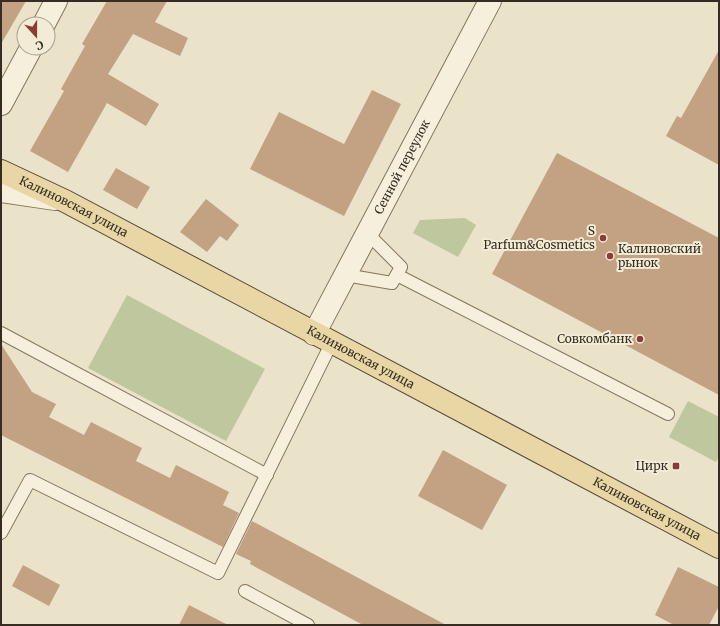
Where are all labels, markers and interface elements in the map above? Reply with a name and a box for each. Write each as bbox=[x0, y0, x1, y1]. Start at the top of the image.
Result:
north arrow bbox=[16, 16, 56, 56]
text: С bbox=[34, 37, 45, 53]
street label: Сенной переулок bbox=[371, 116, 433, 217]
street label: Калиновская улица bbox=[17, 173, 131, 240]
place label: S Parfum&Cosmetics bbox=[483, 223, 595, 252]
marker: S Parfum&Cosmetics bbox=[598, 233, 608, 243]
place label: Калиновский рынок bbox=[618, 241, 701, 270]
marker: Калиновский рынок bbox=[605, 251, 615, 261]
street label: Калиновская улица bbox=[304, 322, 418, 392]
place label: Совкомбанк bbox=[557, 331, 632, 346]
marker: Совкомбанк bbox=[635, 334, 645, 344]
place label: Цирк bbox=[636, 458, 668, 473]
marker: Цирк bbox=[671, 461, 681, 471]
street label: Калиновская улица bbox=[591, 474, 704, 543]

